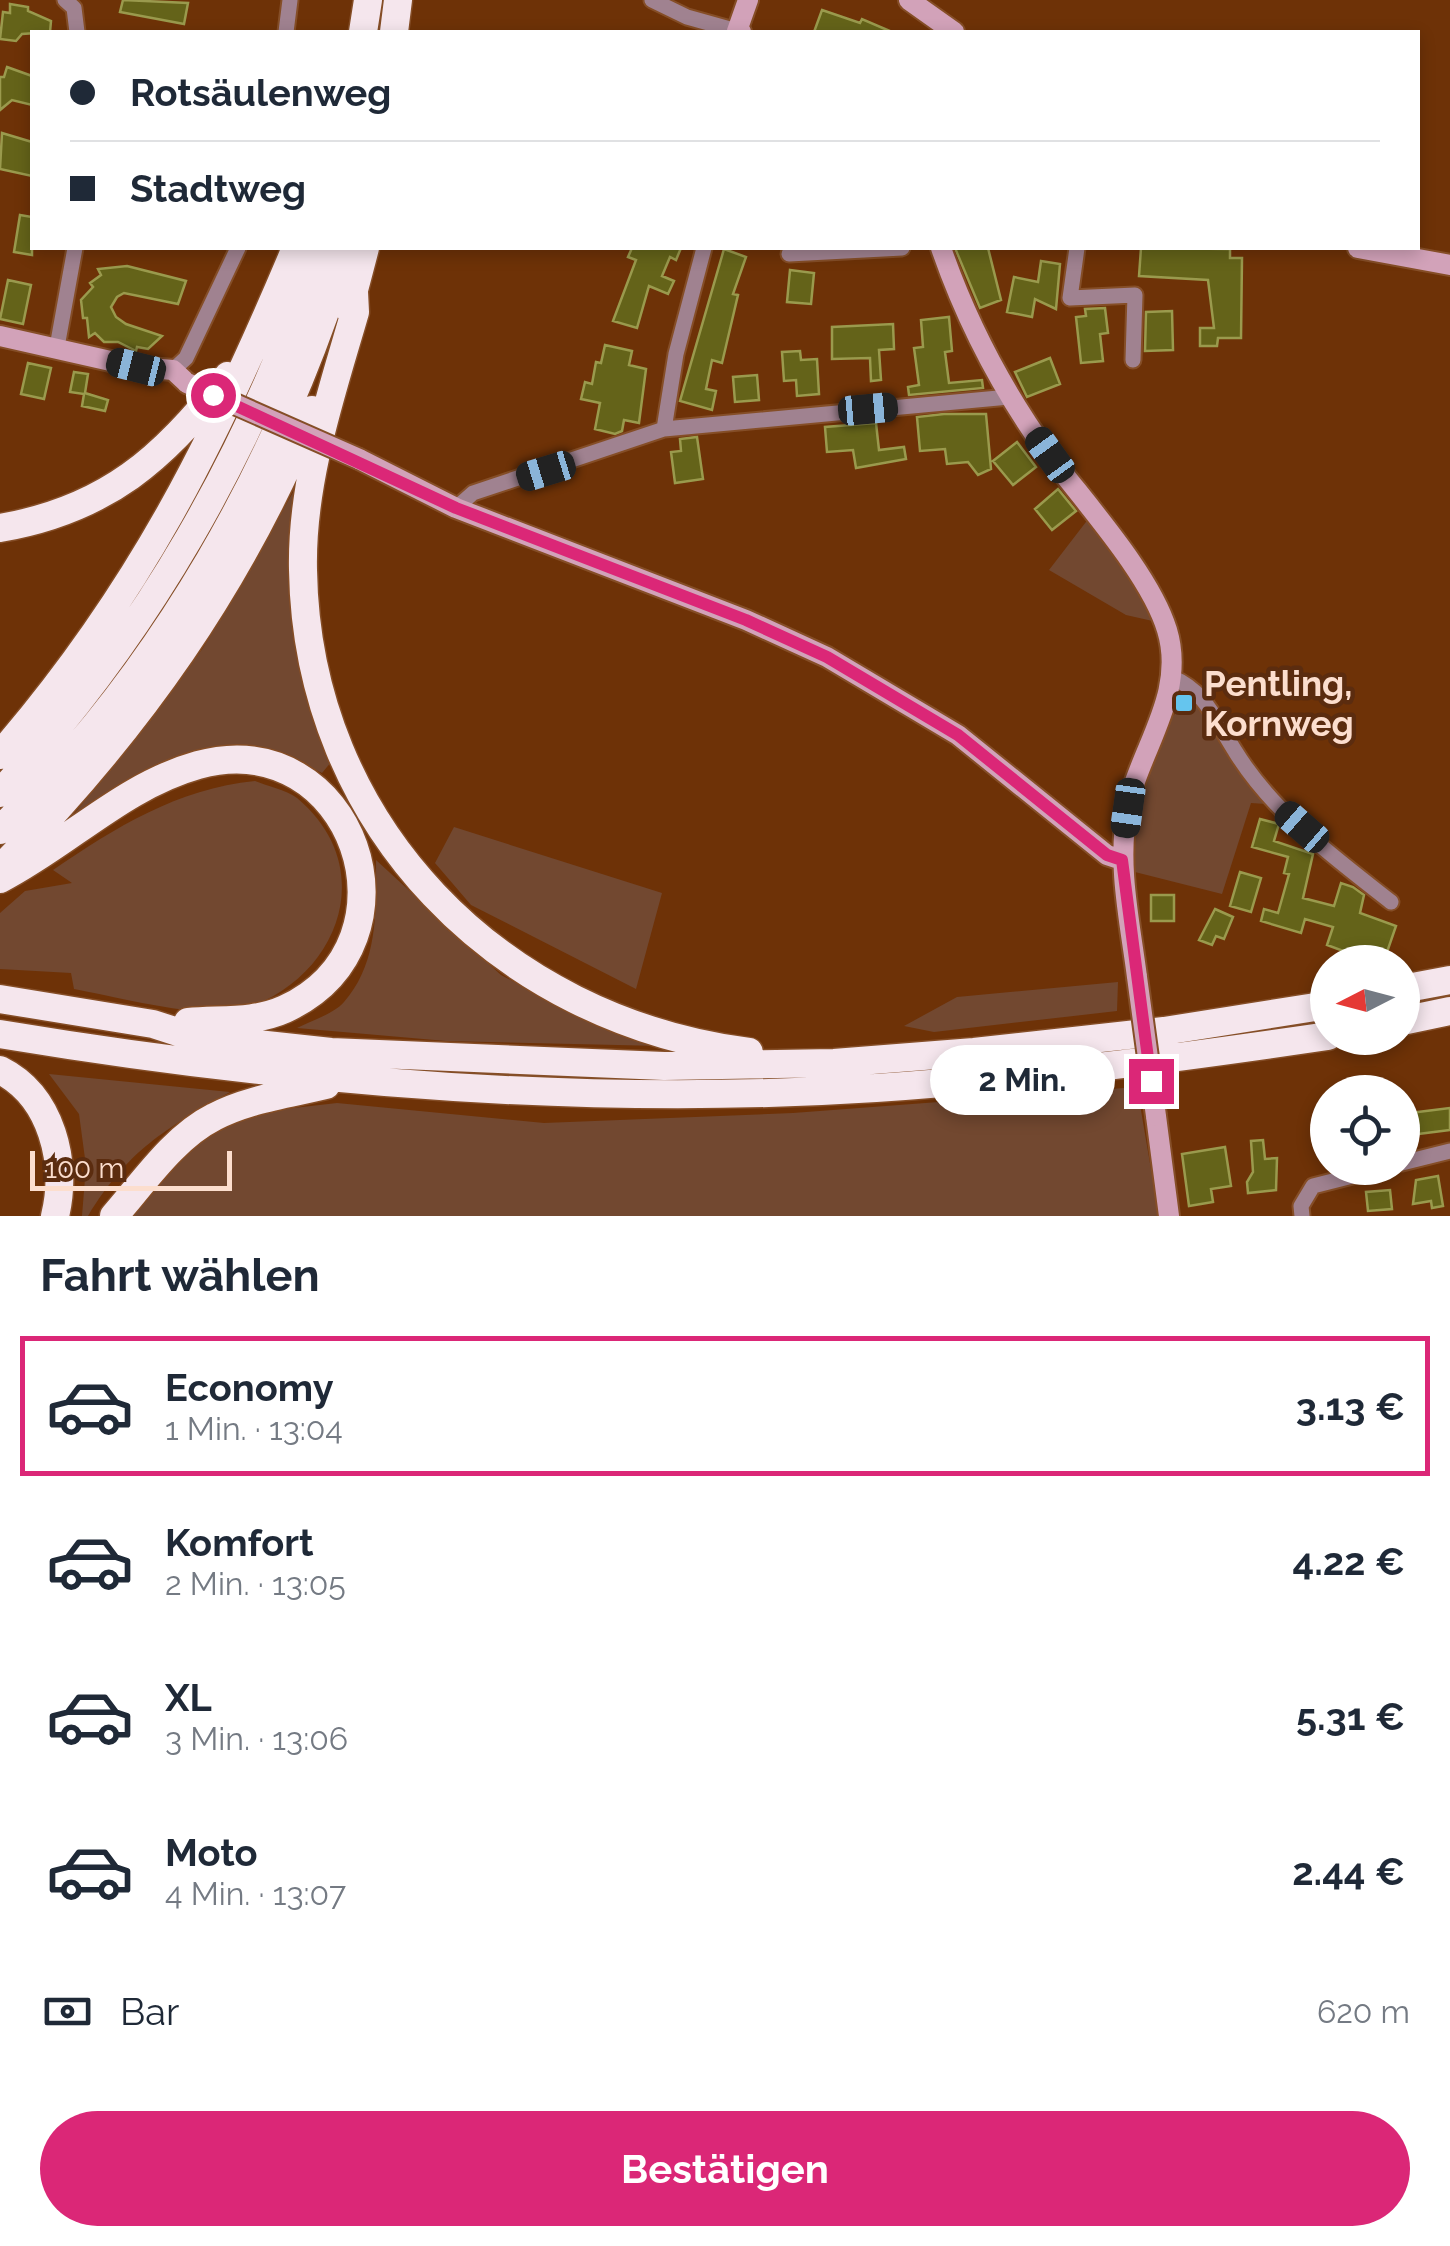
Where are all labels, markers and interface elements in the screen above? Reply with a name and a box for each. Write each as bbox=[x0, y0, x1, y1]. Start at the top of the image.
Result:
text: Rotsäulenweg bbox=[130, 70, 391, 115]
text: Stadtweg bbox=[130, 166, 306, 211]
car bbox=[103, 345, 169, 389]
route start bbox=[191, 373, 236, 418]
car bbox=[837, 391, 899, 427]
car bbox=[1020, 422, 1080, 488]
car bbox=[513, 448, 579, 494]
place label: Pentling, Kornweg bbox=[1204, 663, 1354, 744]
marker: Pentling, Kornweg bbox=[1173, 692, 1195, 714]
car bbox=[1109, 776, 1147, 840]
car bbox=[1270, 796, 1334, 858]
north arrow bbox=[1310, 945, 1420, 1055]
map controls bbox=[1310, 945, 1420, 1185]
callout: 2 Min. bbox=[931, 1046, 1116, 1116]
route end bbox=[1129, 1059, 1174, 1104]
text: 2 Min. bbox=[978, 1061, 1067, 1098]
button: locate bbox=[1310, 1075, 1420, 1185]
scale bar bbox=[30, 1146, 232, 1190]
text: 100 m bbox=[45, 1152, 124, 1185]
text: Fahrt wählen bbox=[40, 1249, 320, 1302]
icon: car bbox=[45, 1361, 135, 1451]
text: Economy bbox=[165, 1365, 334, 1410]
text: 3.13 € bbox=[1296, 1384, 1405, 1429]
text: 1 Min. · 13:04 bbox=[165, 1410, 343, 1447]
icon: car bbox=[45, 1516, 135, 1606]
text: Komfort bbox=[165, 1520, 314, 1565]
text: 4.22 € bbox=[1292, 1539, 1405, 1584]
text: 2 Min. · 13:05 bbox=[165, 1565, 346, 1602]
icon: car bbox=[45, 1671, 135, 1761]
text: XL bbox=[165, 1675, 212, 1720]
text: 5.31 € bbox=[1296, 1694, 1405, 1739]
text: 3 Min. · 13:06 bbox=[165, 1720, 348, 1757]
icon: car bbox=[45, 1826, 135, 1916]
text: Moto bbox=[165, 1830, 258, 1875]
text: 2.44 € bbox=[1292, 1849, 1405, 1894]
text: 4 Min. · 13:07 bbox=[165, 1875, 346, 1912]
icon: cash bbox=[40, 1984, 95, 2039]
text: Bar bbox=[120, 1989, 179, 2034]
text: 620 m bbox=[1317, 1993, 1410, 2030]
button: Bestätigen bbox=[40, 2111, 1410, 2226]

